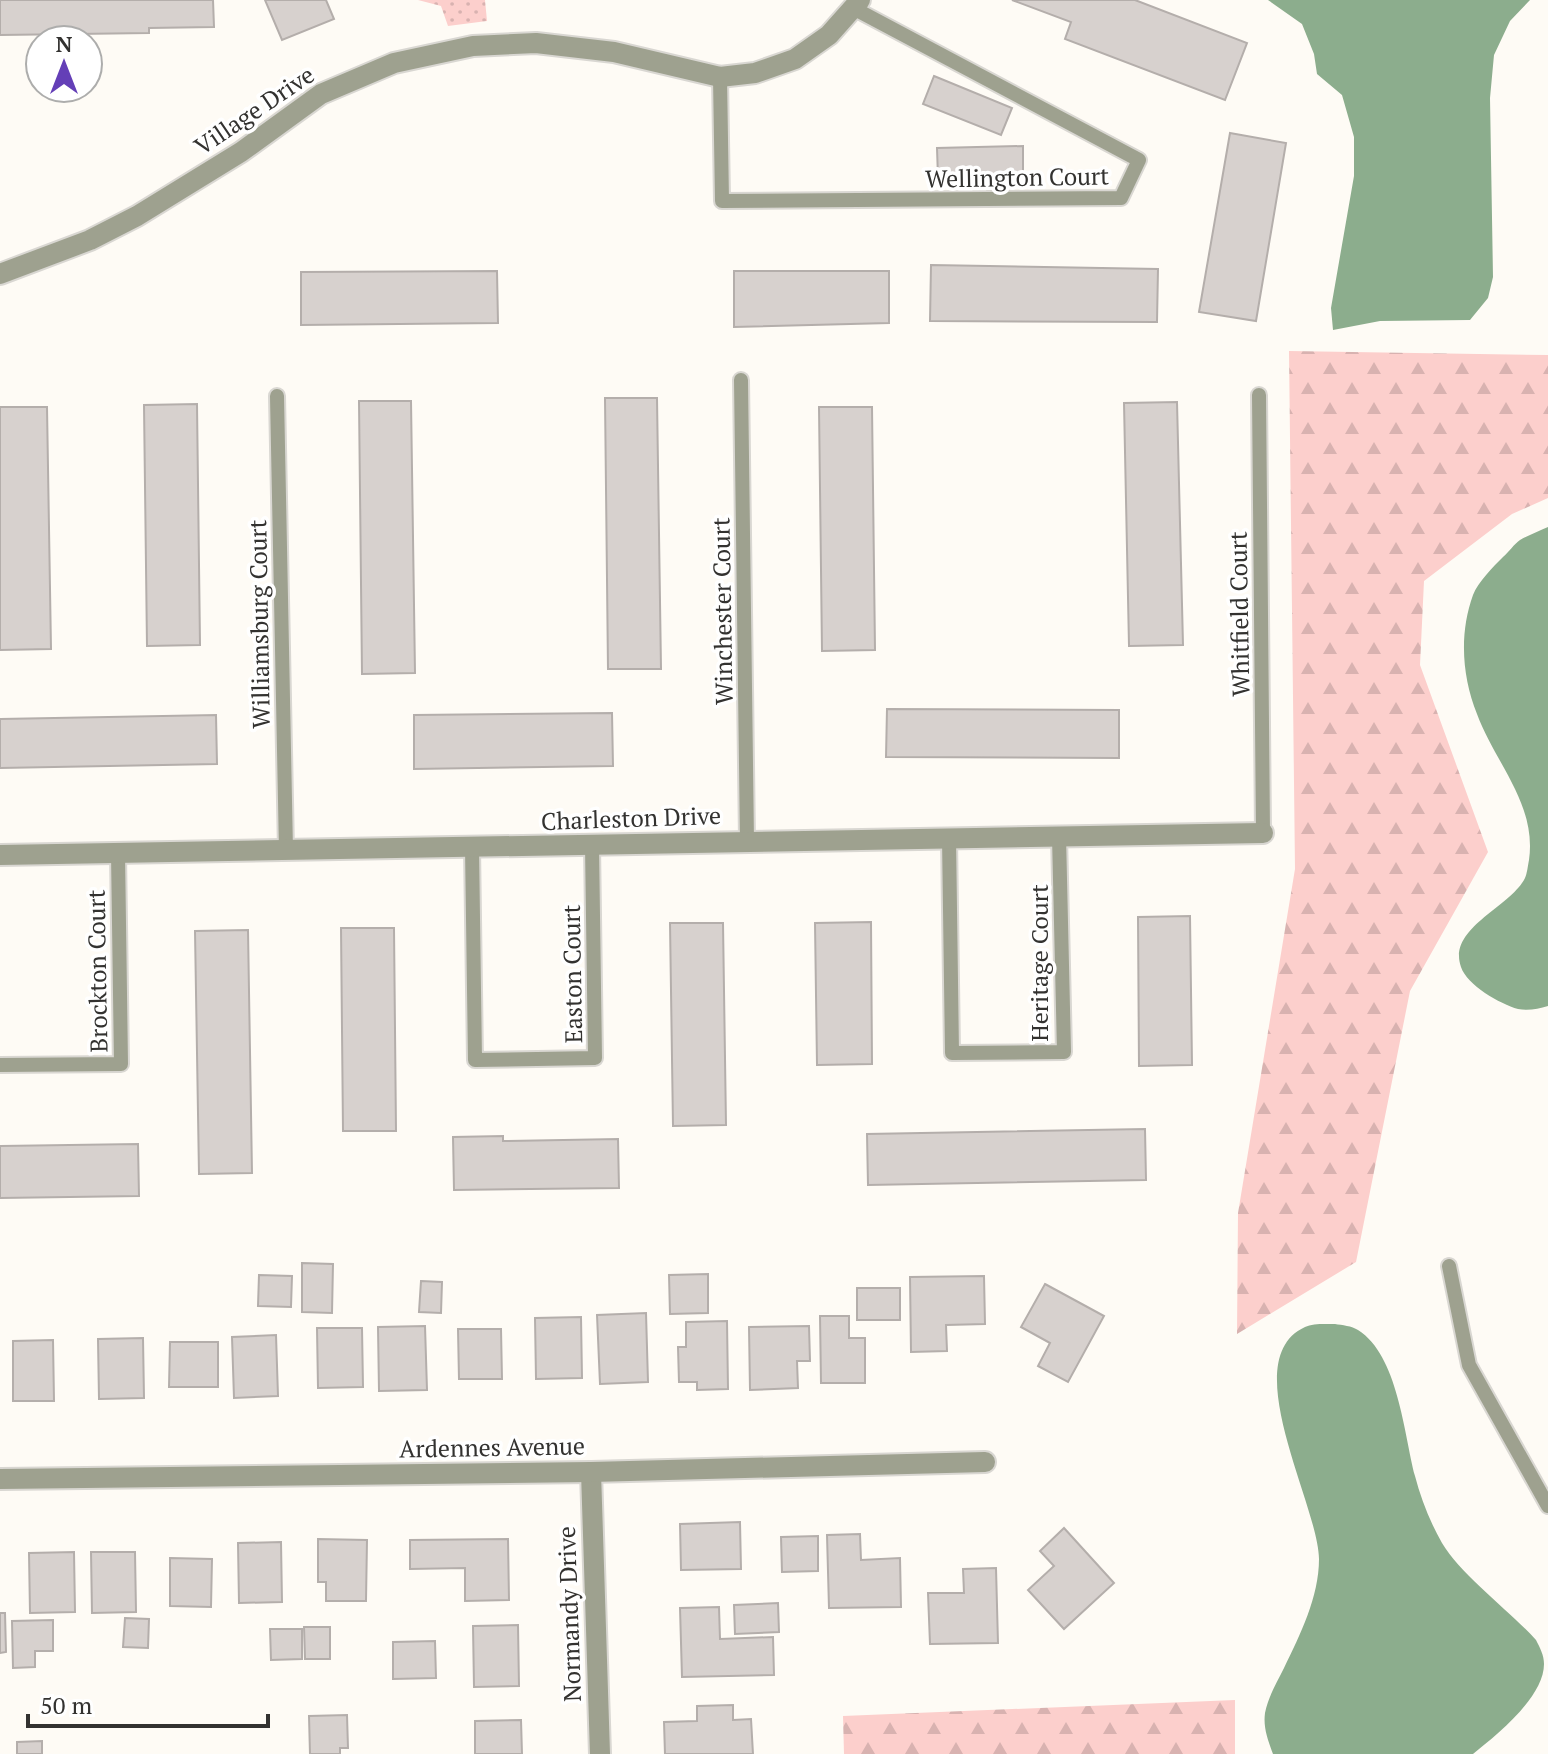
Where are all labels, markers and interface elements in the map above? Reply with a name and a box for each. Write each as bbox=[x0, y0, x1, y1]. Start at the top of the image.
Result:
north arrow bbox=[24, 24, 104, 104]
text: N bbox=[56, 29, 73, 58]
street label: Village Drive bbox=[188, 58, 320, 162]
street label: Wellington Court bbox=[925, 159, 1109, 195]
street label: Winchester Court bbox=[704, 517, 740, 705]
street label: Williamsburg Court bbox=[241, 519, 277, 729]
street label: Whitfield Court bbox=[1222, 531, 1256, 697]
street label: Charleston Drive bbox=[540, 799, 722, 837]
street label: Heritage Court bbox=[1023, 884, 1055, 1042]
street label: Brockton Court bbox=[80, 889, 114, 1053]
street label: Easton Court bbox=[555, 904, 589, 1044]
street label: Ardennes Avenue bbox=[399, 1429, 585, 1465]
street label: Normandy Drive bbox=[550, 1526, 588, 1702]
scale bar bbox=[28, 1678, 268, 1728]
text: 50 m bbox=[40, 1689, 92, 1721]

